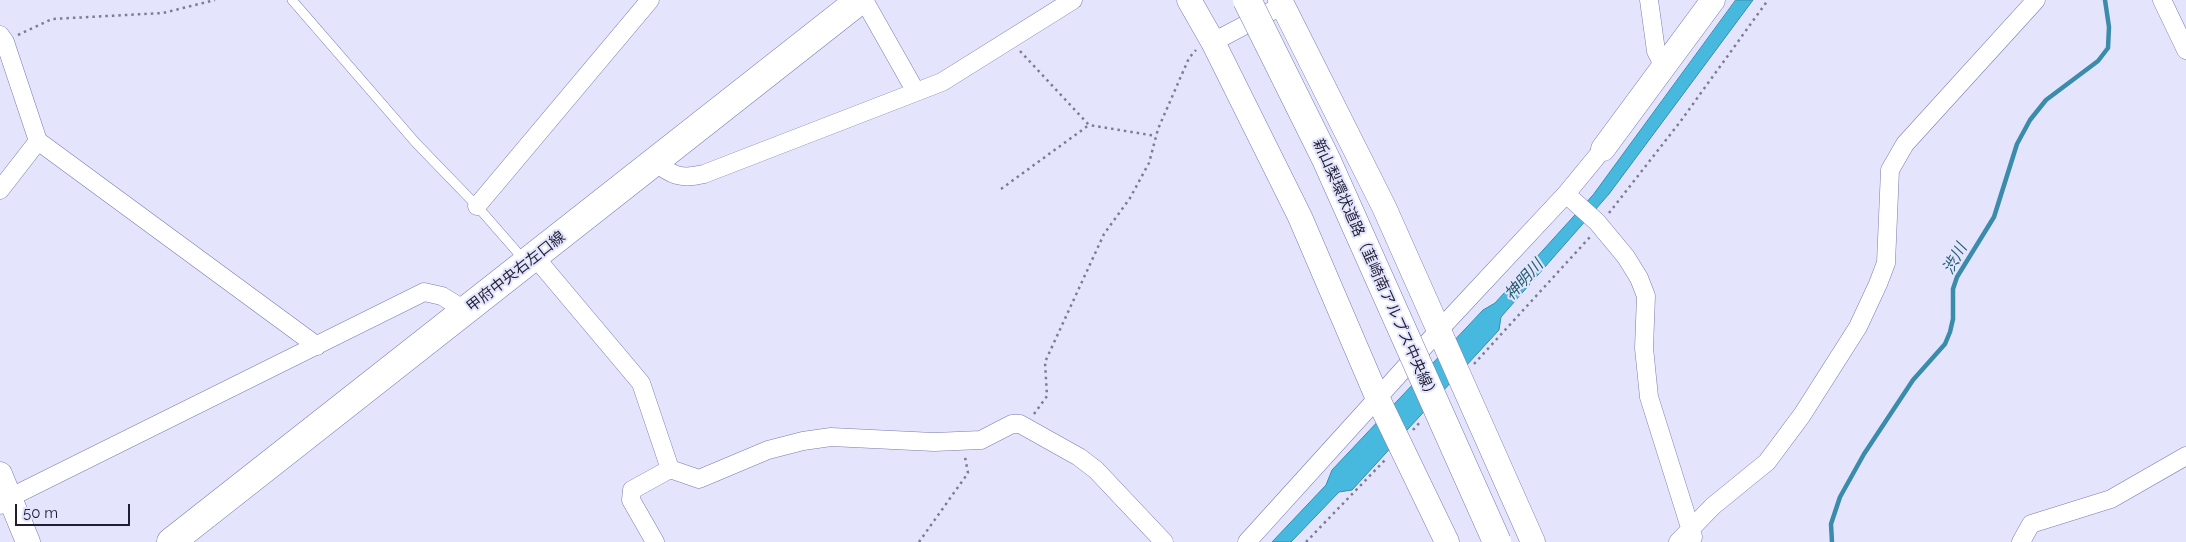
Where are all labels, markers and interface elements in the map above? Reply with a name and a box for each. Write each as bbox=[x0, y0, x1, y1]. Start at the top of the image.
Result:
street label: 新山梨環状道路（韮崎南アルプス中央線） bbox=[1309, 136, 1441, 404]
street label: 甲府中央右左口線 bbox=[463, 228, 569, 316]
water label: 渋川 bbox=[1939, 240, 1971, 278]
water label: 神明川 bbox=[1501, 256, 1547, 304]
scale bar bbox=[18, 494, 132, 526]
text: 50 m bbox=[23, 504, 58, 522]

